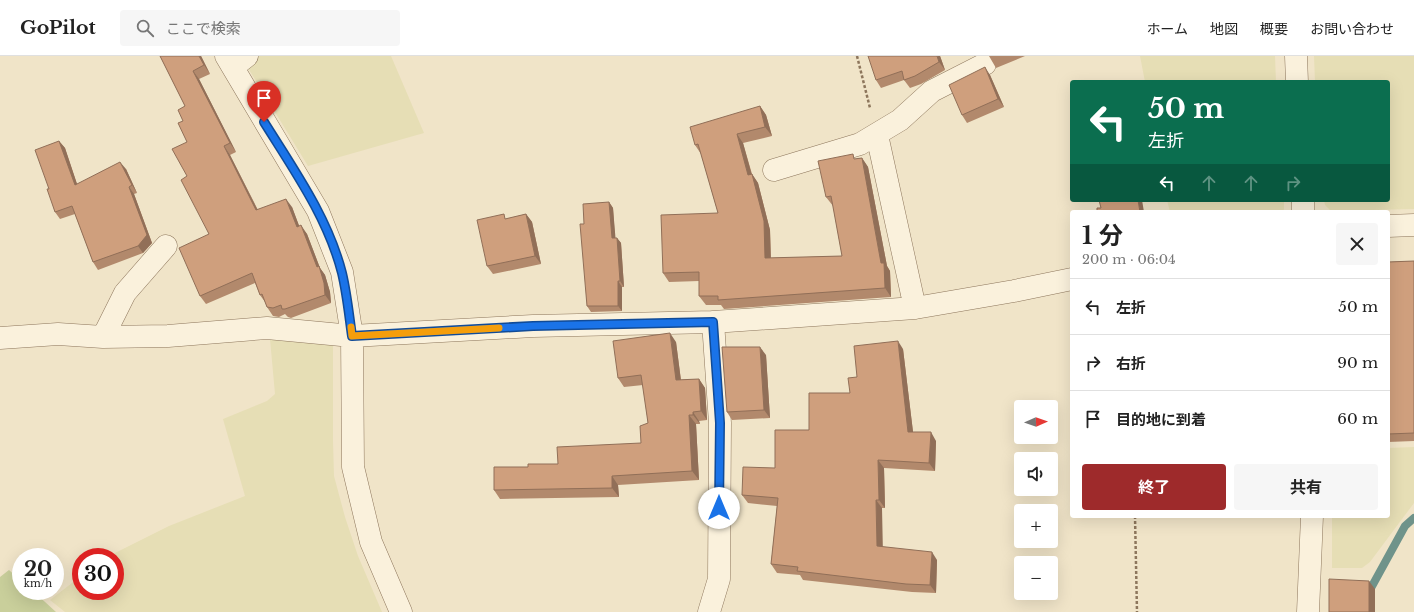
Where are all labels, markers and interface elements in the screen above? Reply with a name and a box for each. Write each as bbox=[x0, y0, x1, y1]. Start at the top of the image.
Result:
search box bbox=[120, 10, 400, 46]
text: GoPilot bbox=[20, 16, 96, 39]
icon: search bbox=[134, 17, 156, 39]
text: ここで検索 bbox=[166, 19, 241, 38]
text: ホーム bbox=[1146, 20, 1188, 38]
text: 地図 bbox=[1210, 20, 1238, 38]
text: 概要 bbox=[1260, 20, 1288, 38]
text: お問い合わせ bbox=[1310, 20, 1394, 38]
pin bbox=[247, 81, 281, 122]
icon: arrive bbox=[253, 87, 275, 109]
text: 50 m bbox=[1148, 91, 1224, 126]
icon: left bbox=[1082, 96, 1134, 148]
text: 左折 bbox=[1148, 130, 1184, 152]
icon: left bbox=[1156, 172, 1178, 194]
icon: ahead bbox=[1198, 172, 1220, 194]
icon: ahead bbox=[1240, 172, 1262, 194]
icon: right bbox=[1282, 172, 1304, 194]
text: 1 分 bbox=[1082, 221, 1123, 250]
button: close bbox=[1336, 223, 1378, 265]
text: 200 m · 06:04 bbox=[1082, 251, 1176, 268]
icon: left bbox=[1082, 296, 1104, 318]
text: 50 m bbox=[1338, 297, 1378, 316]
text: 左折 bbox=[1116, 298, 1146, 317]
icon: right bbox=[1082, 352, 1104, 374]
text: 90 m bbox=[1337, 353, 1378, 372]
text: 右折 bbox=[1116, 354, 1146, 373]
north arrow bbox=[1014, 400, 1058, 444]
map controls bbox=[1014, 400, 1058, 600]
icon: arrive bbox=[1082, 408, 1104, 430]
text: 60 m bbox=[1337, 409, 1378, 428]
text: 目的地に到着 bbox=[1116, 410, 1206, 429]
button: sound bbox=[1014, 452, 1058, 496]
button: 終了 bbox=[1082, 464, 1226, 510]
button: 共有 bbox=[1234, 464, 1378, 510]
position arrow bbox=[698, 487, 740, 529]
button: + bbox=[1014, 504, 1058, 548]
speed limit sign: 30 bbox=[72, 548, 124, 600]
button: − bbox=[1014, 556, 1058, 600]
text: 20 bbox=[24, 557, 52, 581]
text: km/h bbox=[24, 577, 52, 590]

